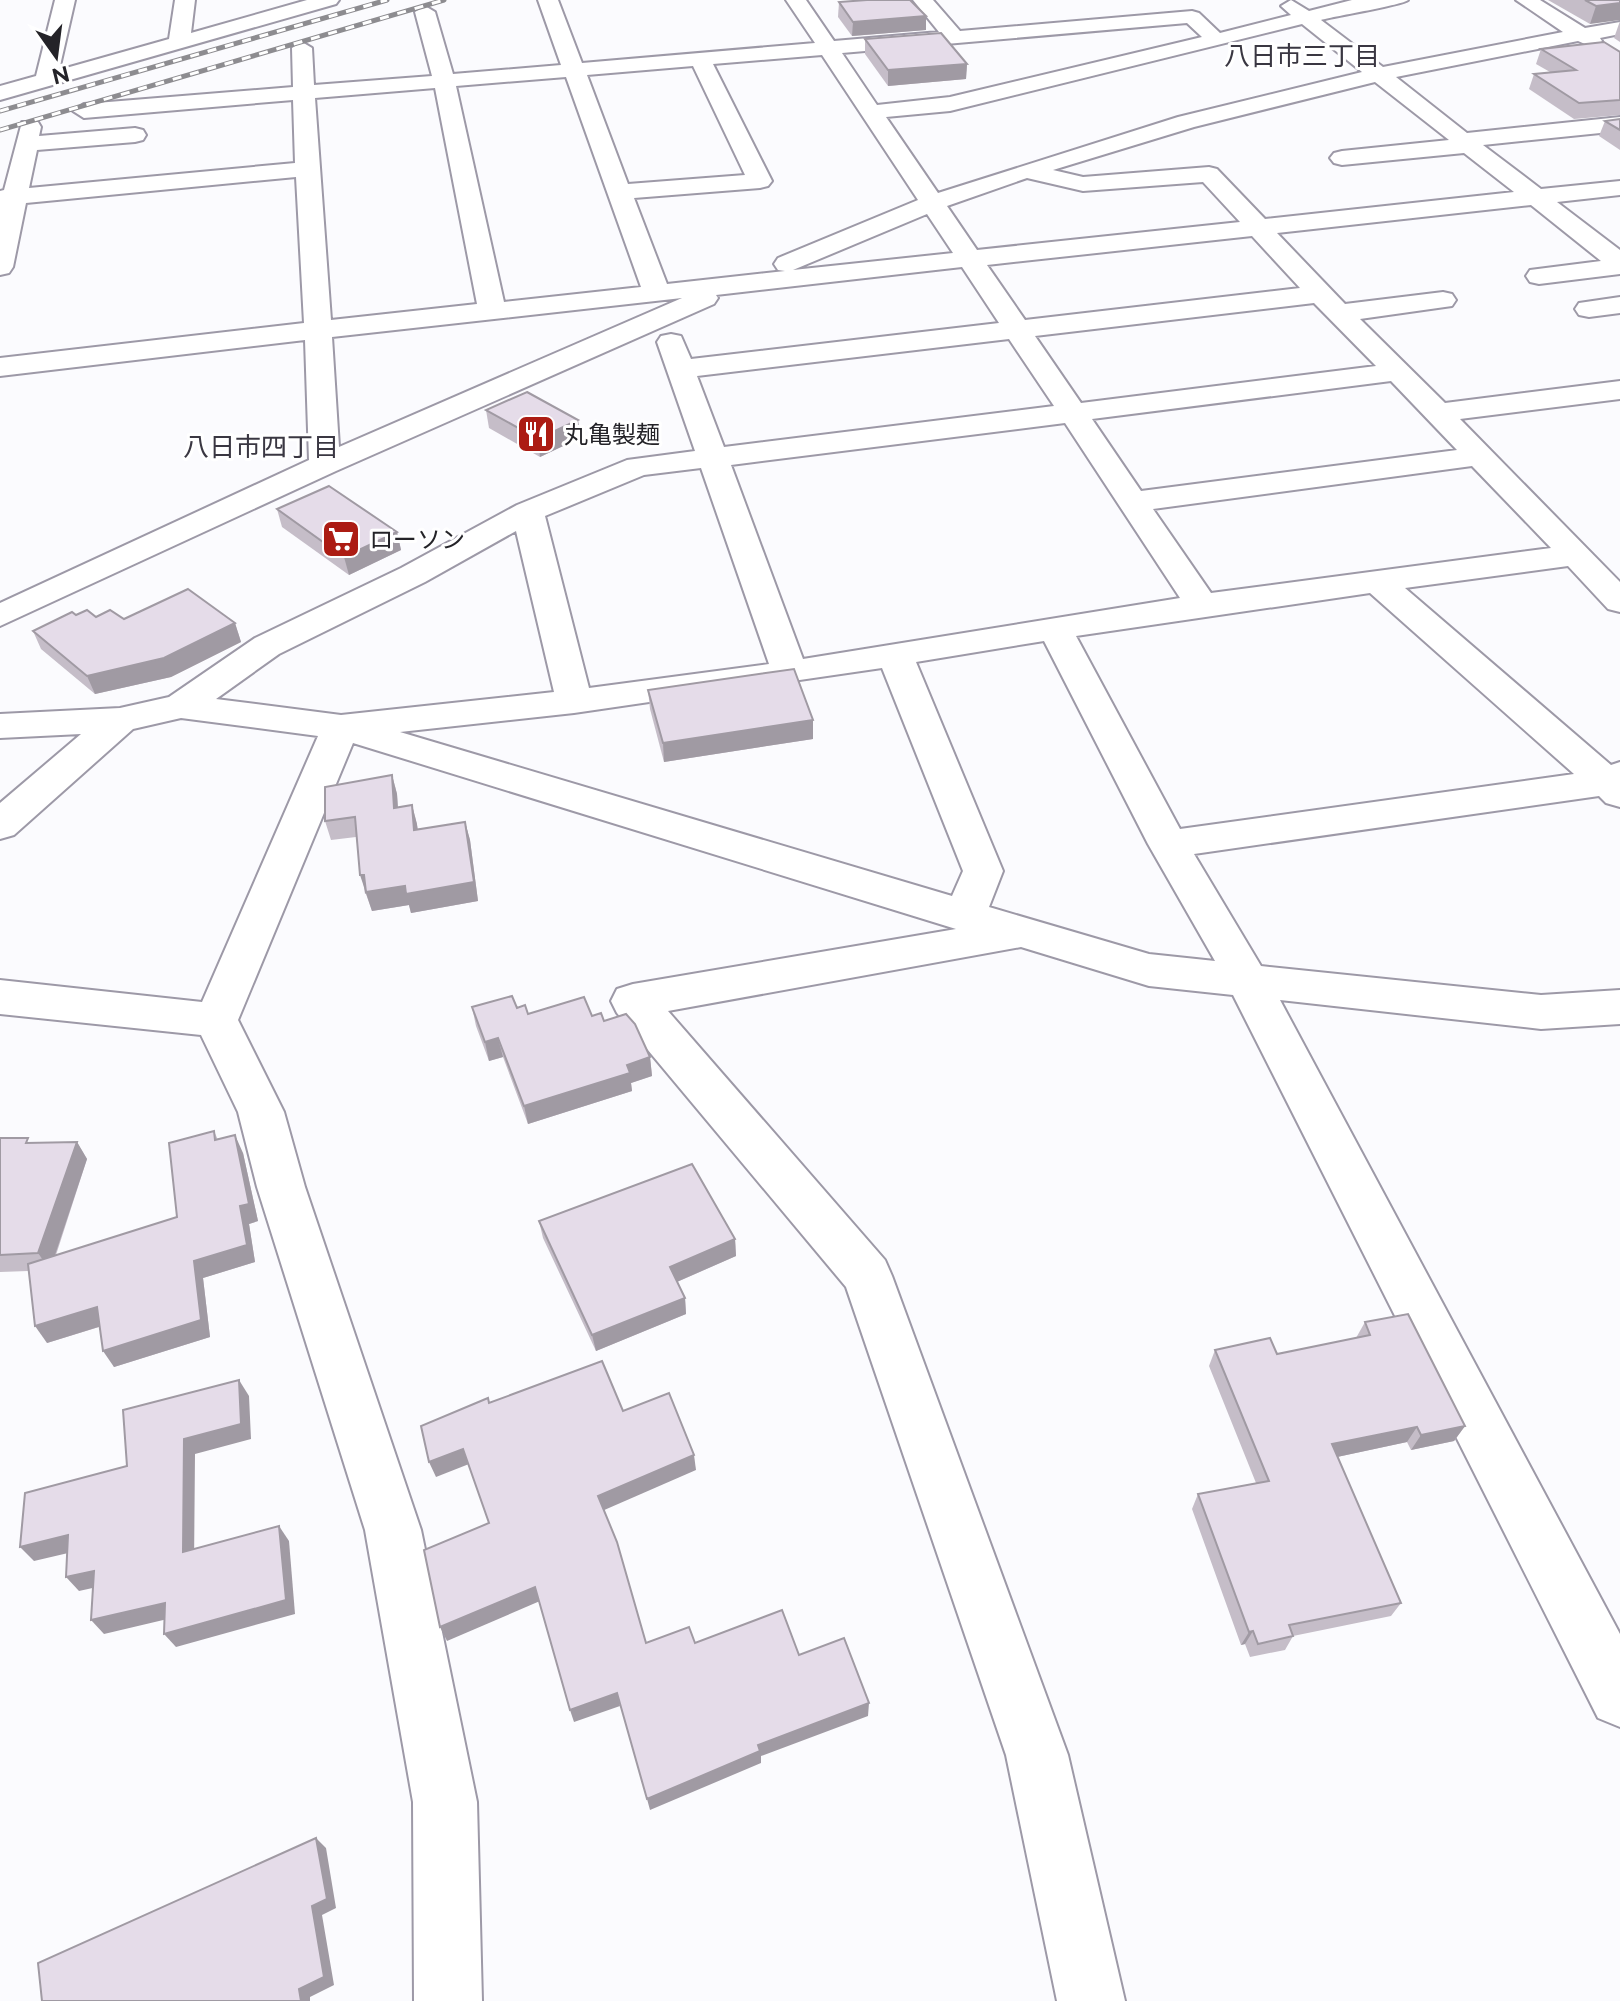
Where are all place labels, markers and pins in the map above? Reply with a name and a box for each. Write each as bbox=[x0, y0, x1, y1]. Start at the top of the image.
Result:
restaurant icon: 丸亀製麺 bbox=[515, 413, 557, 455]
place label: 丸亀製麺 bbox=[564, 420, 660, 449]
supermarket icon: ローソン bbox=[320, 518, 362, 560]
place label: ローソン bbox=[369, 525, 465, 554]

